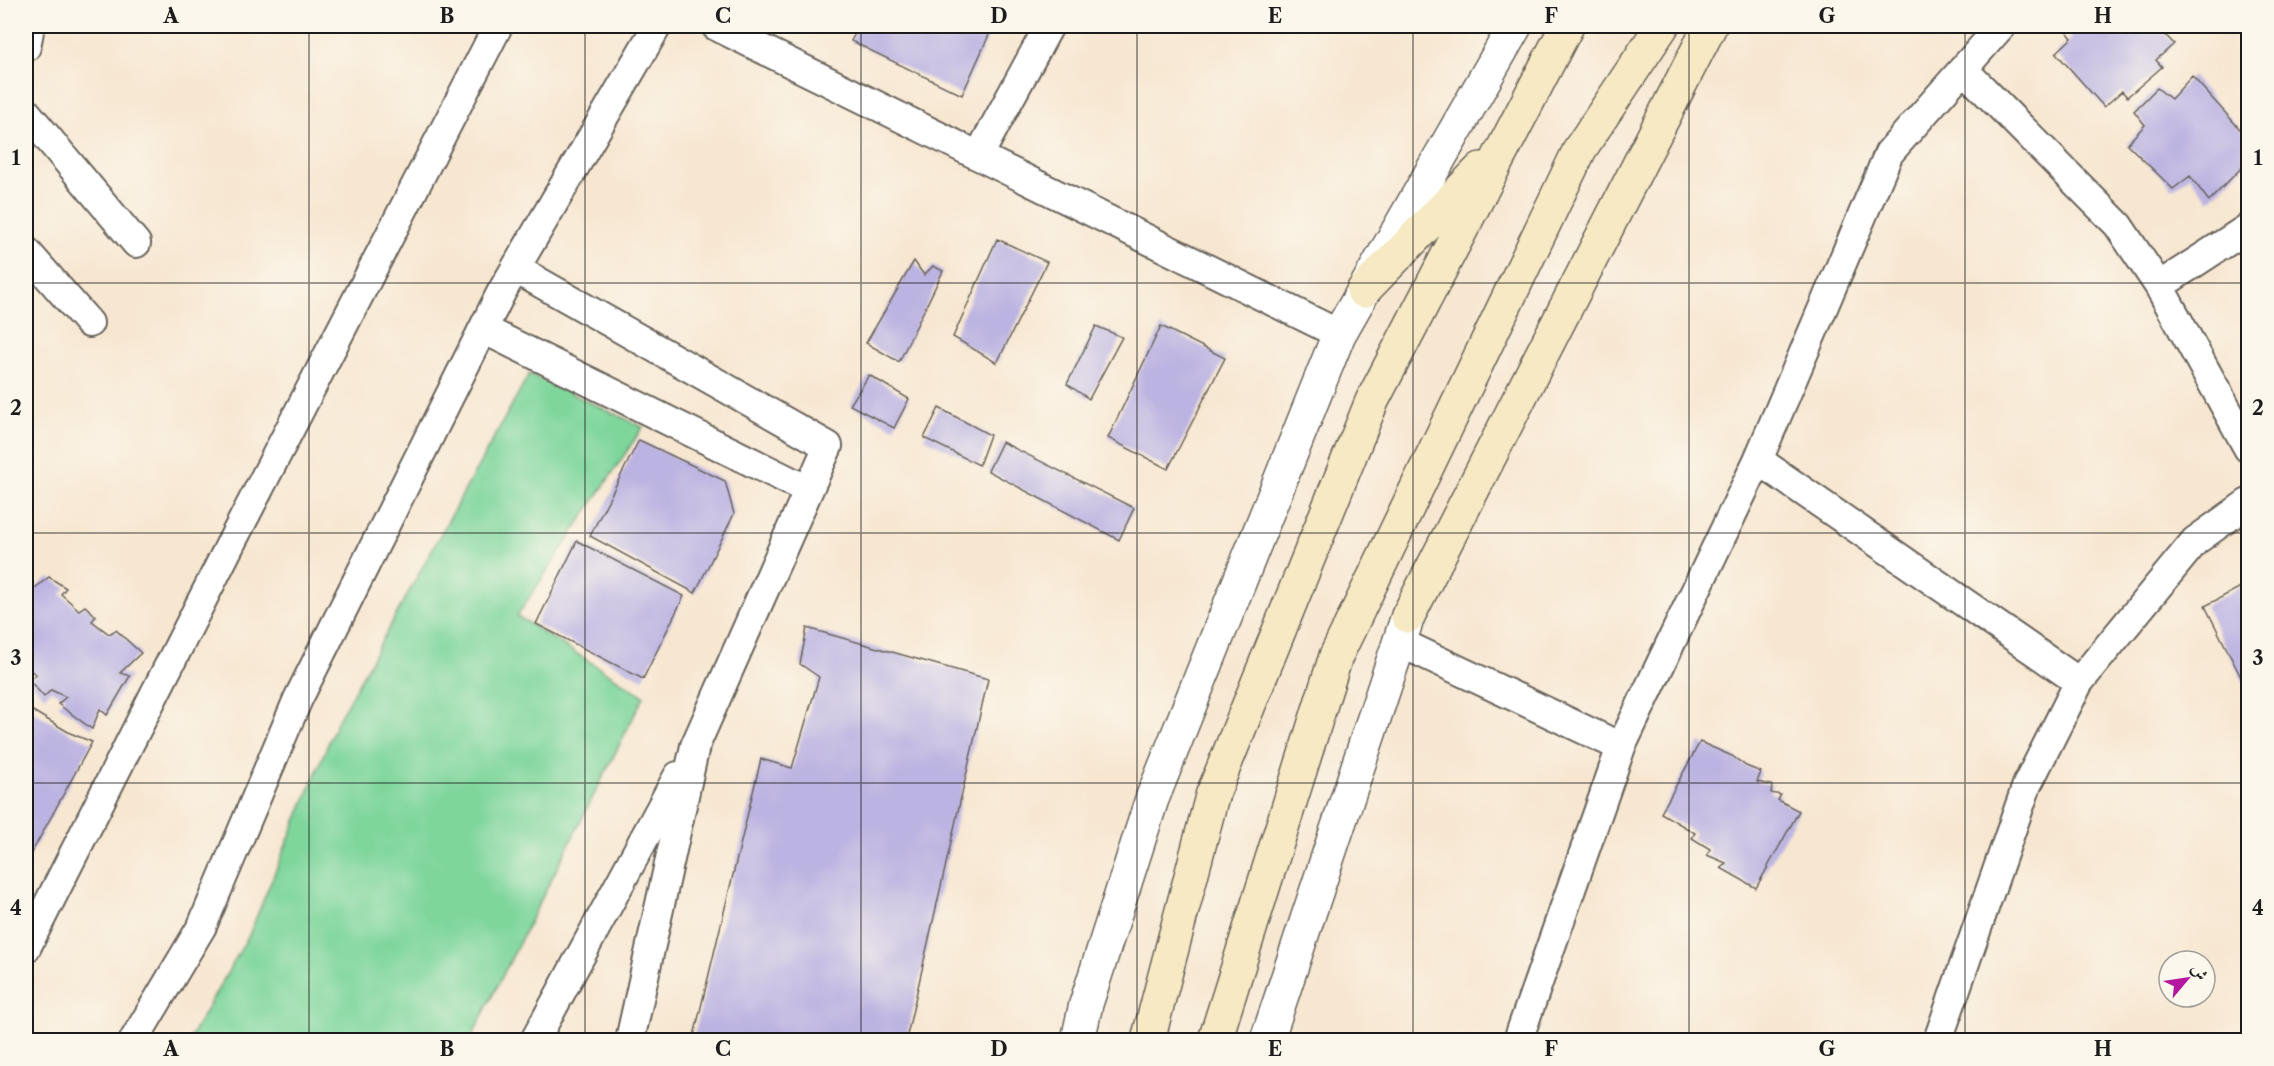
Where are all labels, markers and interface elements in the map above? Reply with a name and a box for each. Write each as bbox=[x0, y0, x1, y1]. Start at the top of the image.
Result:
text: A bbox=[162, 4, 179, 28]
text: B bbox=[440, 4, 455, 28]
text: C bbox=[715, 4, 731, 28]
text: D bbox=[990, 4, 1008, 28]
text: E bbox=[1268, 4, 1282, 28]
text: F bbox=[1544, 4, 1558, 28]
text: G bbox=[1819, 4, 1836, 28]
text: H bbox=[2094, 4, 2112, 28]
text: 1 bbox=[12, 146, 21, 170]
text: 1 bbox=[2254, 146, 2263, 170]
text: 2 bbox=[10, 396, 22, 420]
text: 2 bbox=[2252, 396, 2264, 420]
text: 3 bbox=[10, 646, 22, 670]
text: 3 bbox=[2252, 646, 2264, 670]
text: 4 bbox=[10, 896, 22, 920]
text: 4 bbox=[2252, 896, 2264, 920]
north arrow bbox=[2157, 949, 2217, 1009]
text: ش bbox=[2188, 960, 2213, 984]
text: A bbox=[162, 1037, 179, 1061]
text: B bbox=[440, 1037, 455, 1061]
text: C bbox=[715, 1037, 731, 1061]
text: D bbox=[990, 1037, 1008, 1061]
text: E bbox=[1268, 1037, 1282, 1061]
text: F bbox=[1544, 1037, 1558, 1061]
text: G bbox=[1819, 1037, 1836, 1061]
text: H bbox=[2094, 1037, 2112, 1061]

